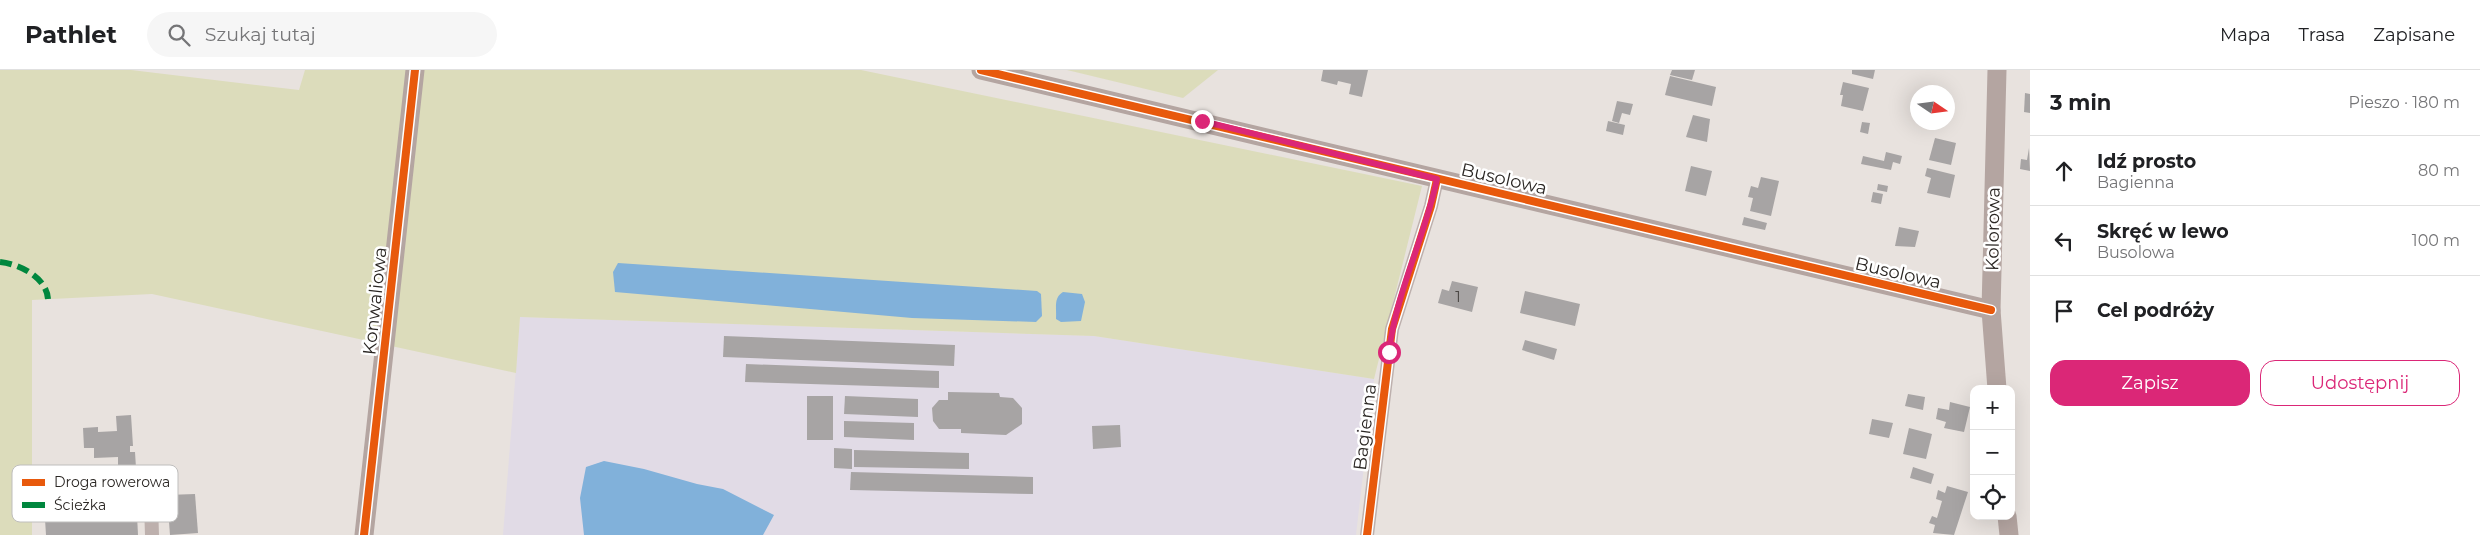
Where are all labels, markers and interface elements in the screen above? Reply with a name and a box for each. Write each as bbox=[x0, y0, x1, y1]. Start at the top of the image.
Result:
search box bbox=[147, 12, 497, 57]
text: Pathlet bbox=[25, 20, 117, 49]
icon: search bbox=[165, 21, 193, 49]
text: Szukaj tutaj bbox=[205, 23, 316, 46]
text: Mapa bbox=[2220, 24, 2271, 46]
text: Trasa bbox=[2299, 24, 2345, 46]
text: Zapisane bbox=[2373, 24, 2455, 46]
north arrow bbox=[1910, 85, 1955, 130]
text: 3 min bbox=[2050, 90, 2111, 115]
text: Pieszo · 180 m bbox=[2349, 93, 2460, 112]
route end bbox=[1191, 110, 1214, 133]
text: Idź prosto bbox=[2097, 150, 2196, 173]
icon: ahead bbox=[2050, 157, 2078, 185]
street label: Busolowa bbox=[1459, 158, 1549, 200]
text: 80 m bbox=[2418, 161, 2460, 180]
text: Bagienna bbox=[2097, 173, 2175, 192]
street label: Kolorowa bbox=[1981, 187, 2005, 271]
text: Skręć w lewo bbox=[2097, 220, 2229, 243]
icon: left bbox=[2050, 227, 2078, 255]
text: 100 m bbox=[2412, 231, 2460, 250]
text: Busolowa bbox=[2097, 243, 2175, 262]
street label: Konwaliowa bbox=[358, 246, 392, 356]
street label: Busolowa bbox=[1853, 252, 1943, 294]
house number: 1 bbox=[1455, 287, 1461, 306]
icon: arrive bbox=[2050, 297, 2078, 325]
text: Cel podróży bbox=[2097, 299, 2214, 322]
route start bbox=[1378, 341, 1401, 364]
button: Zapisz bbox=[2050, 360, 2250, 406]
button: Udostępnij bbox=[2260, 360, 2460, 406]
street label: Bagienna bbox=[1349, 382, 1381, 472]
map controls bbox=[1970, 385, 2015, 520]
button: + bbox=[1970, 385, 2015, 430]
button: − bbox=[1970, 430, 2015, 475]
legend bbox=[12, 465, 178, 522]
text: Droga rowerowa bbox=[54, 473, 170, 491]
button: locate bbox=[1970, 475, 2015, 520]
text: Ścieżka bbox=[54, 496, 106, 514]

